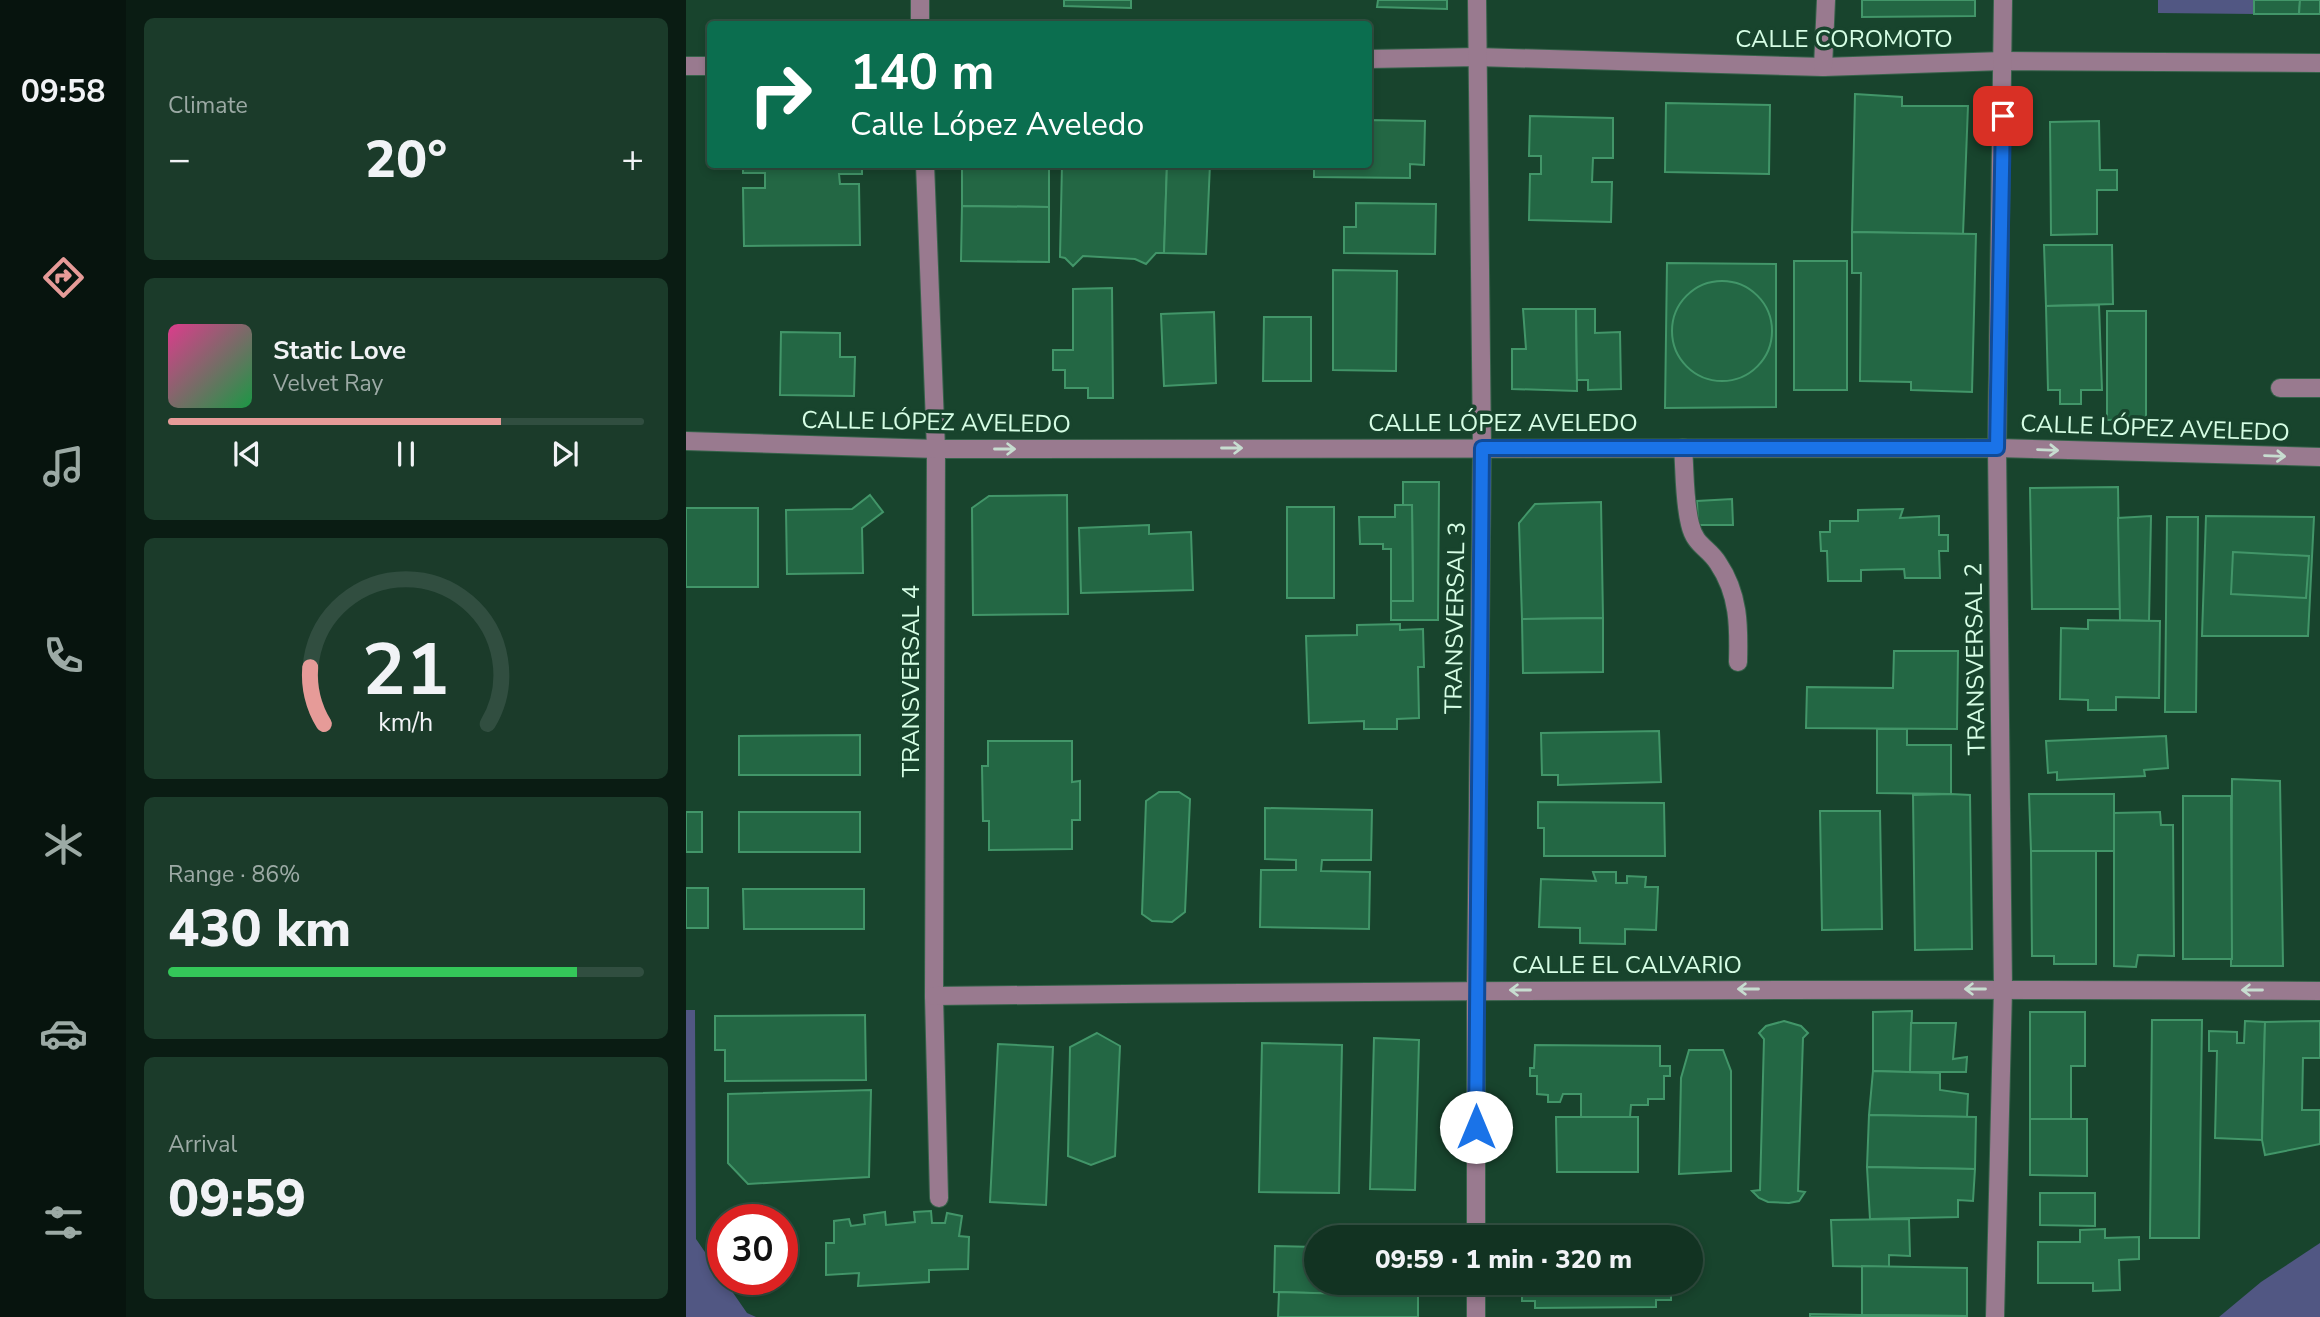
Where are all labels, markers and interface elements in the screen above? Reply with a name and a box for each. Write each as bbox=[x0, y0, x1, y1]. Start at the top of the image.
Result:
street label: CALLE COROMOTO bbox=[1735, 23, 1953, 55]
text: 140 m bbox=[850, 39, 994, 106]
icon: right bbox=[735, 49, 826, 140]
text: 09:58 bbox=[21, 70, 105, 113]
pin bbox=[1973, 86, 2033, 146]
text: Climate bbox=[168, 90, 248, 121]
icon: arrive bbox=[1984, 97, 2022, 135]
text: Calle López Aveledo bbox=[850, 103, 1144, 146]
text: 20° bbox=[365, 124, 447, 195]
text: − bbox=[168, 134, 191, 185]
text: + bbox=[621, 134, 644, 185]
icon: directions bbox=[39, 253, 88, 302]
text: Static Love bbox=[273, 333, 406, 368]
text: Velvet Ray bbox=[273, 368, 383, 399]
street label: CALLE LÓPEZ AVELEDO bbox=[801, 404, 1071, 440]
street label: CALLE LÓPEZ AVELEDO bbox=[1368, 407, 1638, 439]
street label: CALLE LÓPEZ AVELEDO bbox=[2020, 407, 2290, 449]
icon: previous bbox=[228, 435, 266, 473]
icon: pause bbox=[387, 435, 425, 473]
icon: next bbox=[546, 435, 584, 473]
one-way arrow bbox=[1220, 441, 1243, 455]
icon: music bbox=[39, 442, 88, 491]
one-way arrow bbox=[993, 442, 1016, 456]
one-way arrow bbox=[2036, 443, 2059, 456]
one-way arrow bbox=[2263, 449, 2286, 462]
street label: TRANSVERSAL 3 bbox=[1437, 522, 1473, 714]
street label: TRANSVERSAL 2 bbox=[1957, 563, 1993, 755]
street label: TRANSVERSAL 4 bbox=[895, 585, 927, 777]
text: 21 bbox=[362, 621, 450, 721]
icon: phone bbox=[39, 631, 88, 680]
text: km/h bbox=[378, 706, 434, 740]
icon: climate bbox=[39, 820, 88, 869]
text: Range · 86% bbox=[168, 859, 300, 890]
text: 430 km bbox=[168, 893, 351, 964]
street label: CALLE EL CALVARIO bbox=[1512, 949, 1742, 981]
one-way arrow bbox=[1737, 982, 1760, 996]
one-way arrow bbox=[1964, 982, 1987, 996]
one-way arrow bbox=[1509, 983, 1532, 997]
one-way arrow bbox=[2241, 984, 2264, 997]
icon: car bbox=[39, 1009, 88, 1058]
position arrow bbox=[1439, 1090, 1513, 1164]
text: Arrival bbox=[168, 1129, 237, 1160]
text: 09:59 bbox=[168, 1163, 306, 1234]
icon: filters bbox=[39, 1198, 88, 1247]
speed limit sign: 30 bbox=[707, 1204, 798, 1295]
text: 09:59 · 1 min · 320 m bbox=[1375, 1242, 1632, 1277]

